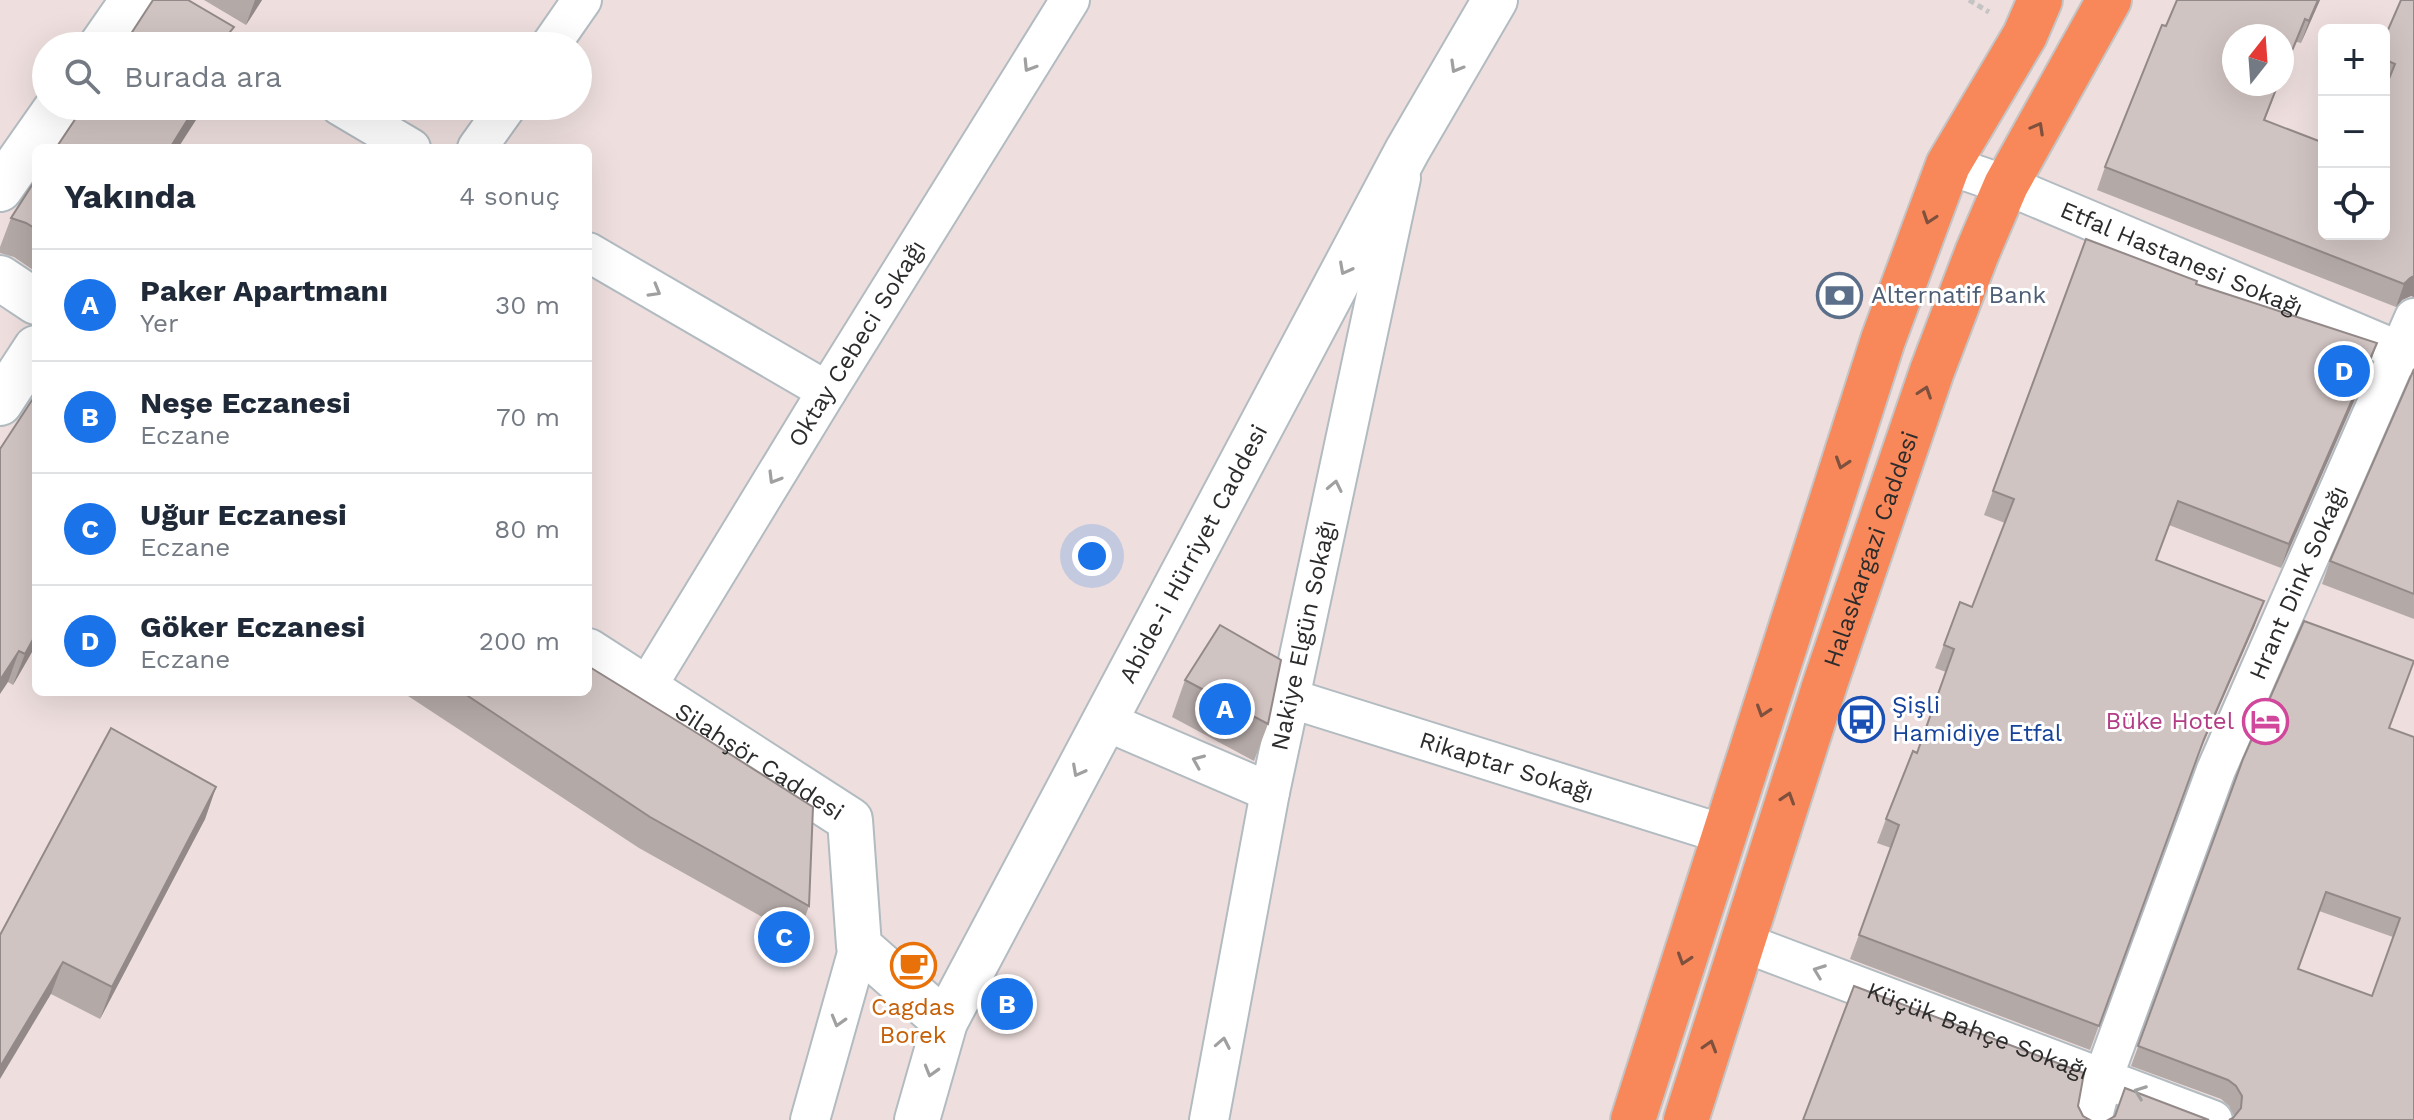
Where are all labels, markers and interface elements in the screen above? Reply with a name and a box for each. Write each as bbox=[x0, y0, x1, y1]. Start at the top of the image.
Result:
north arrow bbox=[2222, 24, 2294, 96]
map controls bbox=[2318, 24, 2390, 240]
button: + bbox=[2318, 24, 2390, 96]
search box bbox=[32, 32, 592, 120]
icon: search bbox=[60, 54, 104, 98]
one-way arrow bbox=[1023, 57, 1038, 72]
one-way arrow bbox=[1450, 58, 1466, 73]
text: Burada ara bbox=[124, 59, 282, 94]
button: − bbox=[2318, 96, 2390, 168]
one-way arrow bbox=[2028, 122, 2044, 137]
button: locate bbox=[2318, 168, 2390, 240]
text: Yakında bbox=[64, 176, 196, 216]
text: 4 sonuç bbox=[459, 181, 560, 211]
street label: Etfal Hastanesi Sokağı bbox=[2056, 196, 2307, 323]
one-way arrow bbox=[1922, 210, 1938, 224]
street label: Oktay Cebeci Sokağı bbox=[782, 235, 931, 452]
one-way arrow bbox=[1339, 261, 1354, 275]
bank icon: Alternatif Bank bbox=[1816, 271, 1864, 319]
text: Paker Apartmanı bbox=[140, 273, 388, 308]
one-way arrow bbox=[647, 281, 661, 297]
place label: Alternatif Bank bbox=[1871, 281, 2047, 309]
text: A bbox=[81, 290, 99, 320]
text: 30 m bbox=[495, 290, 560, 320]
text: Yer bbox=[140, 308, 179, 338]
pin: D bbox=[2318, 341, 2370, 401]
text: Neşe Eczanesi bbox=[140, 385, 351, 420]
one-way arrow bbox=[1915, 386, 1932, 400]
text: B bbox=[81, 402, 99, 432]
text: 70 m bbox=[496, 402, 560, 432]
text: Eczane bbox=[140, 420, 230, 450]
street label: Abide-i Hürriyet Caddesi bbox=[1113, 420, 1273, 688]
street label: Halaskargazi Caddesi bbox=[1818, 428, 1924, 671]
one-way arrow bbox=[1835, 456, 1851, 470]
one-way arrow bbox=[768, 469, 784, 484]
one-way arrow bbox=[1326, 480, 1343, 494]
street label: Hrant Dink Sokağı bbox=[2243, 481, 2353, 684]
text: Uğur Eczanesi bbox=[140, 497, 347, 532]
text: C bbox=[81, 514, 99, 544]
text: 80 m bbox=[494, 514, 560, 544]
street label: Nakiye Elgün Sokağı bbox=[1265, 517, 1342, 753]
text: Eczane bbox=[140, 532, 230, 562]
your location bbox=[1072, 536, 1112, 576]
text: Göker Eczanesi bbox=[140, 609, 365, 644]
text: D bbox=[81, 626, 99, 656]
text: 200 m bbox=[479, 626, 560, 656]
text: Eczane bbox=[140, 644, 230, 674]
pin: A bbox=[1199, 679, 1251, 739]
place label: Şişli Hamidiye Etfal bbox=[1892, 691, 2063, 747]
bus stop icon: Şişli Hamidiye Etfal bbox=[1837, 695, 1885, 743]
street label: Silahşör Caddesi bbox=[670, 697, 849, 826]
hotel icon: Büke Hotel bbox=[2241, 697, 2289, 745]
one-way arrow bbox=[1756, 703, 1772, 717]
place label: Büke Hotel bbox=[2105, 707, 2235, 735]
street label: Rikaptar Sokağı bbox=[1416, 726, 1597, 807]
one-way arrow bbox=[1192, 755, 1206, 771]
one-way arrow bbox=[1073, 762, 1088, 777]
one-way arrow bbox=[1779, 792, 1795, 806]
pin: C bbox=[758, 907, 810, 967]
cafe icon: Cagdas Borek bbox=[889, 941, 937, 989]
one-way arrow bbox=[1677, 951, 1693, 965]
one-way arrow bbox=[1813, 964, 1827, 981]
pin: B bbox=[981, 974, 1033, 1034]
street label: Küçük Bahçe Sokağı bbox=[1863, 976, 2093, 1086]
place label: Cagdas Borek bbox=[871, 993, 955, 1049]
one-way arrow bbox=[831, 1013, 847, 1027]
one-way arrow bbox=[1213, 1037, 1230, 1050]
one-way arrow bbox=[1700, 1039, 1716, 1053]
one-way arrow bbox=[924, 1064, 940, 1078]
one-way arrow bbox=[2134, 1086, 2148, 1102]

